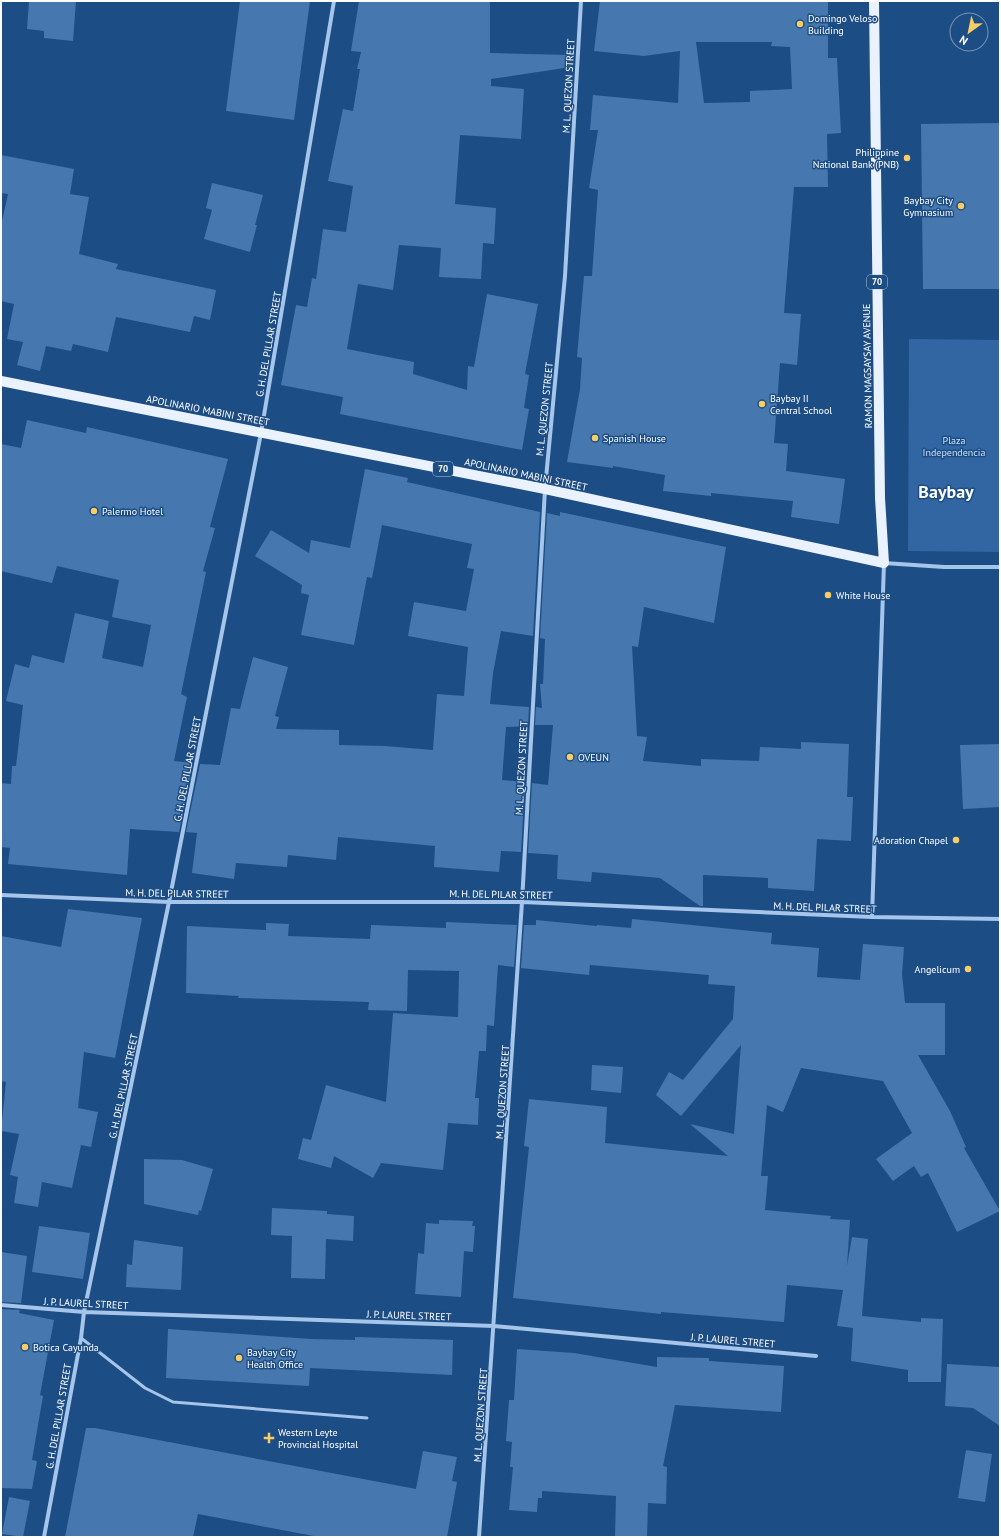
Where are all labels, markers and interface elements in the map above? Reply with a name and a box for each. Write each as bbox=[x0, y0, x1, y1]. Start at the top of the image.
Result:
place label: Domingo Veloso Building bbox=[808, 12, 877, 37]
north arrow bbox=[949, 12, 989, 52]
marker: Domingo Veloso Building bbox=[795, 19, 805, 29]
text: N bbox=[957, 33, 970, 48]
street label: M. L. QUEZON STREET bbox=[560, 38, 577, 133]
place label: Philippine National Bank (PNB) bbox=[813, 146, 899, 171]
marker: Philippine National Bank (PNB) bbox=[902, 153, 912, 163]
place label: Baybay City Gymnasium bbox=[903, 194, 953, 219]
marker: Baybay City Gymnasium bbox=[956, 201, 966, 211]
road number: 70 bbox=[867, 275, 887, 289]
street label: G. H. DEL PILLAR STREET bbox=[253, 290, 284, 398]
street label: RAMON MAGSAYSAY AVENUE bbox=[860, 304, 875, 428]
street label: M. L. QUEZON STREET bbox=[533, 361, 556, 457]
street label: APOLINARIO MABINI STREET bbox=[145, 392, 271, 429]
place label: Baybay II Central School bbox=[770, 392, 832, 417]
marker: Baybay II Central School bbox=[757, 399, 767, 409]
place label: Spanish House bbox=[603, 432, 666, 445]
marker: Spanish House bbox=[590, 433, 600, 443]
park label: Plaza Independencia bbox=[923, 434, 985, 459]
street label: APOLINARIO MABINI STREET bbox=[463, 455, 589, 494]
road number: 70 bbox=[433, 462, 453, 476]
district label: Baybay bbox=[918, 480, 974, 503]
place label: Palermo Hotel bbox=[102, 505, 163, 518]
marker: Palermo Hotel bbox=[89, 506, 99, 516]
place label: White House bbox=[836, 589, 890, 602]
marker: White House bbox=[823, 590, 833, 600]
street label: G. H. DEL PILLAR STREET bbox=[171, 715, 204, 823]
street label: M. L. QUEZON STREET bbox=[513, 720, 530, 815]
place label: OVEUN bbox=[578, 751, 609, 764]
marker: OVEUN bbox=[565, 752, 575, 762]
place label: Adoration Chapel bbox=[874, 834, 948, 847]
marker: Adoration Chapel bbox=[951, 835, 961, 845]
street label: M. H. DEL PILAR STREET bbox=[125, 886, 229, 901]
street label: M. H. DEL PILAR STREET bbox=[449, 887, 553, 902]
street label: M. H. DEL PILAR STREET bbox=[773, 899, 877, 916]
place label: Angelicum bbox=[915, 963, 960, 976]
marker: Angelicum bbox=[963, 964, 973, 974]
street label: G. H. DEL PILLAR STREET bbox=[106, 1032, 141, 1140]
street label: M. L. QUEZON STREET bbox=[493, 1044, 512, 1140]
street label: J. P. LAUREL STREET bbox=[42, 1295, 129, 1312]
street label: J. P. LAUREL STREET bbox=[365, 1307, 452, 1323]
street label: J. P. LAUREL STREET bbox=[689, 1330, 776, 1351]
place label: Botica Cayunda bbox=[33, 1341, 99, 1354]
marker: Botica Cayunda bbox=[20, 1342, 30, 1352]
place label: Baybay City Health Office bbox=[247, 1346, 303, 1371]
marker: Baybay City Health Office bbox=[234, 1353, 244, 1363]
street label: G. H. DEL PILLAR STREET bbox=[43, 1362, 74, 1470]
street label: M. L. QUEZON STREET bbox=[471, 1367, 490, 1463]
place label: Western Leyte Provincial Hospital bbox=[278, 1426, 358, 1451]
marker: Western Leyte Provincial Hospital bbox=[263, 1432, 275, 1444]

